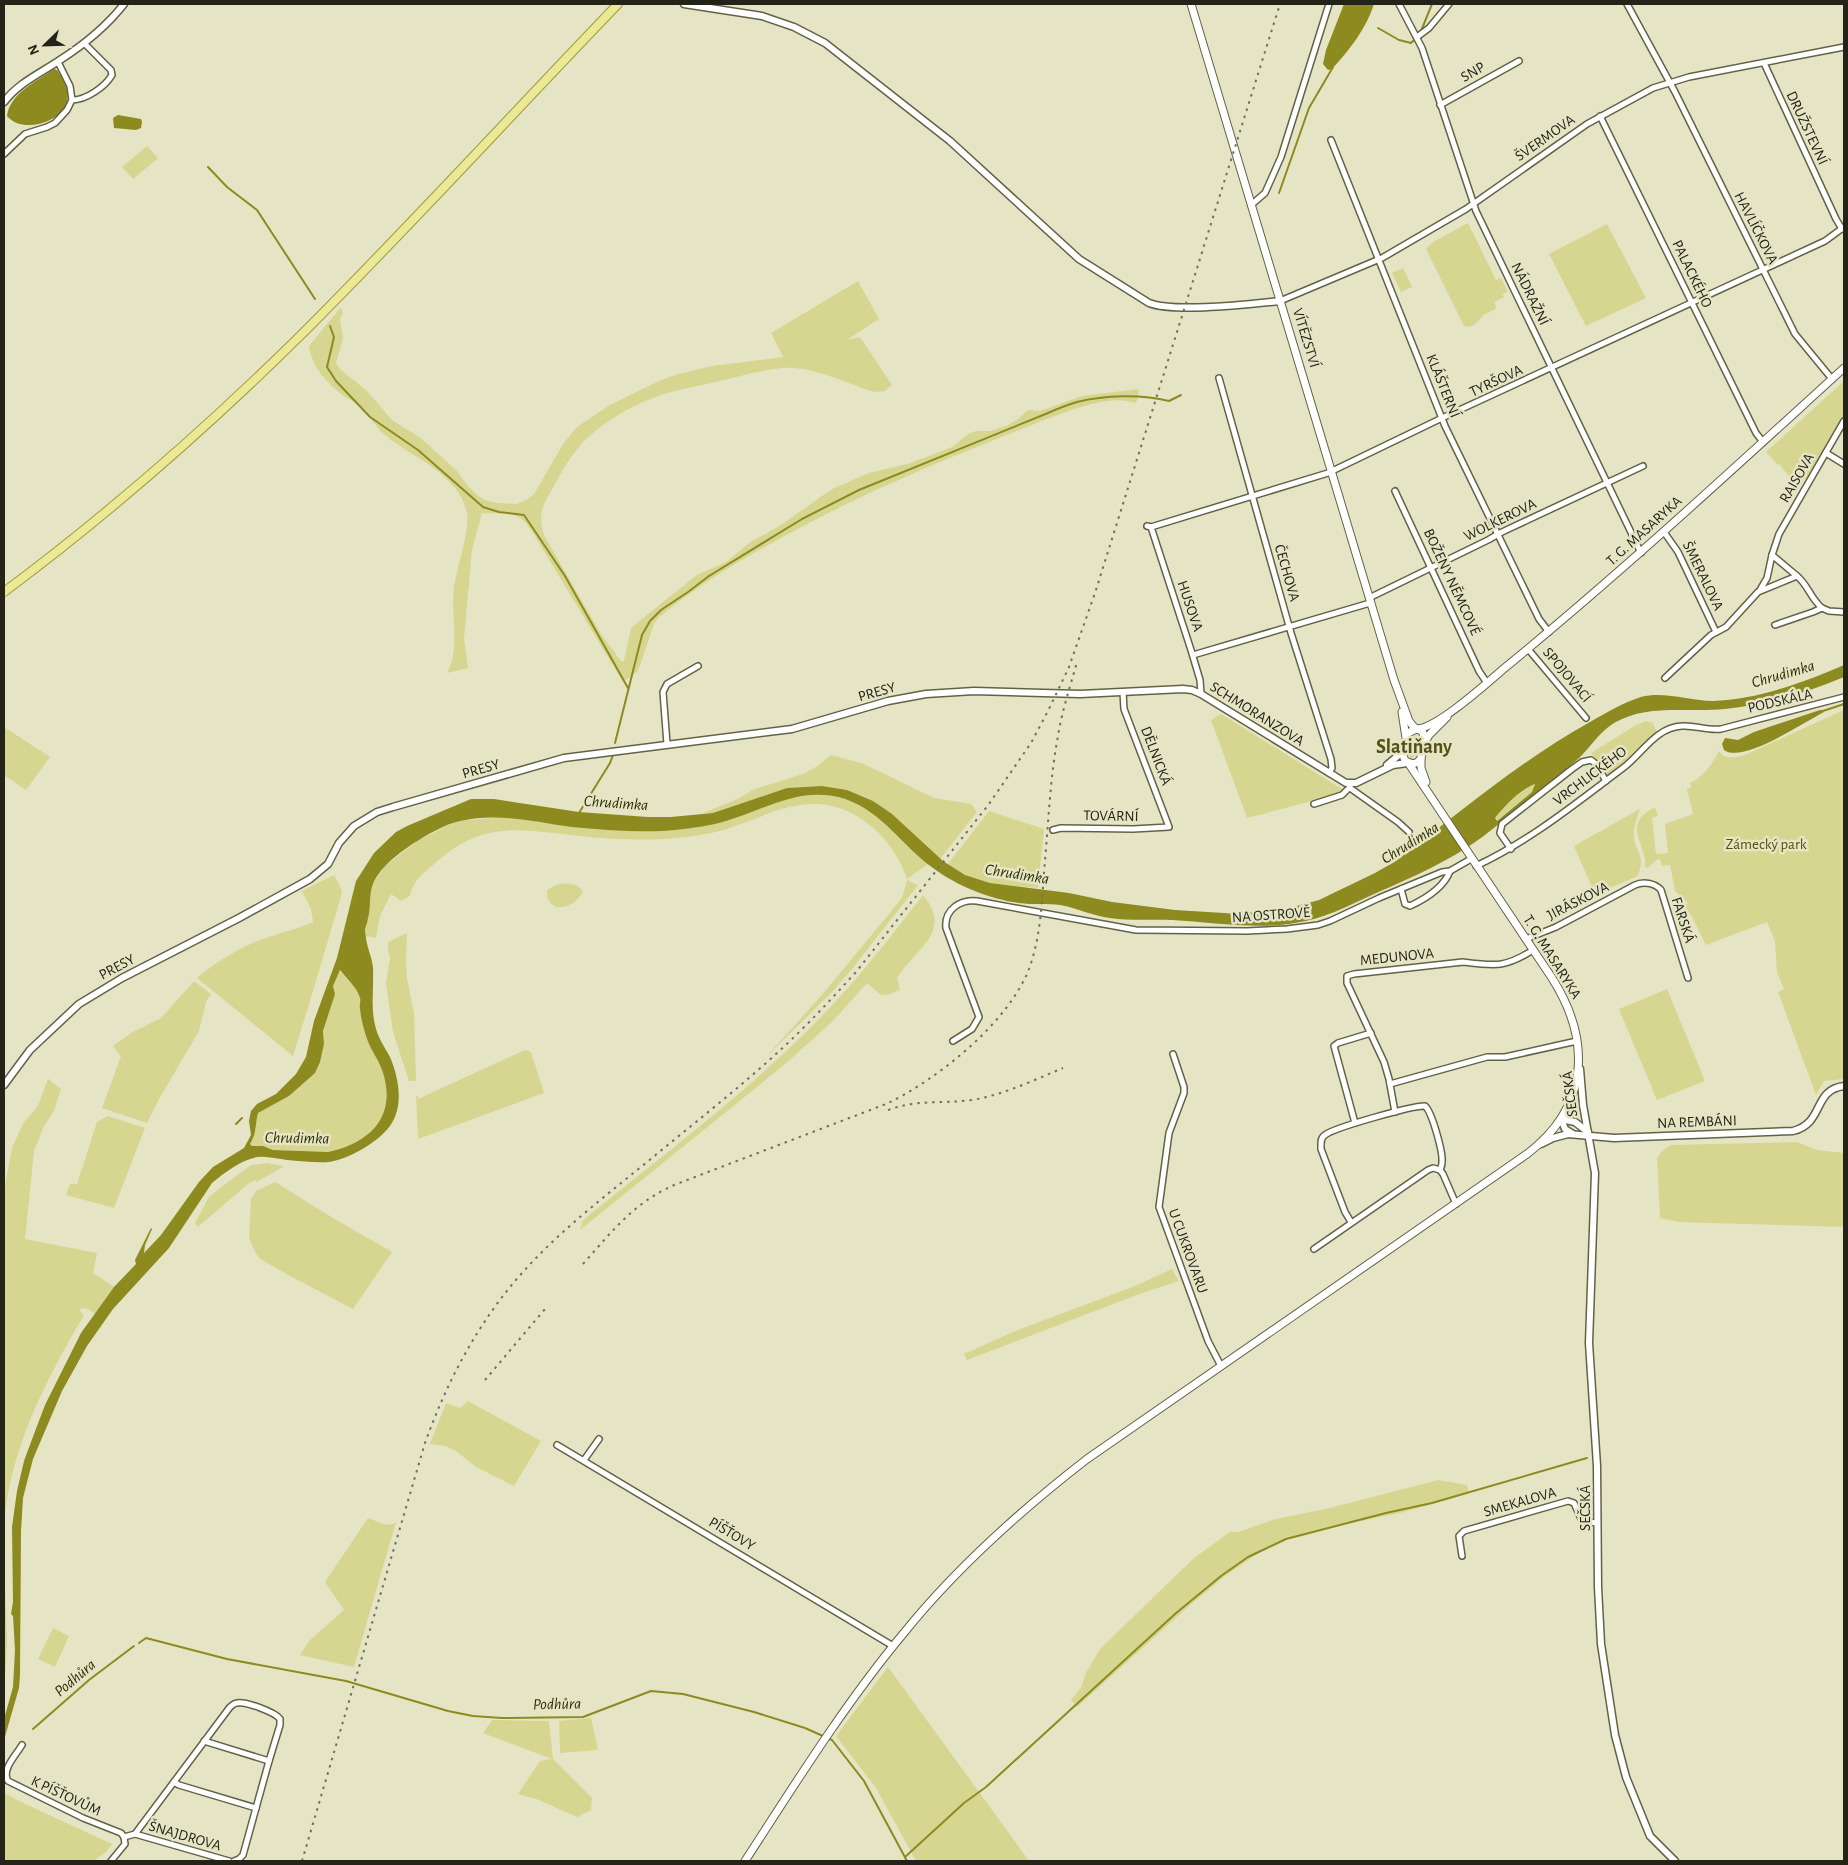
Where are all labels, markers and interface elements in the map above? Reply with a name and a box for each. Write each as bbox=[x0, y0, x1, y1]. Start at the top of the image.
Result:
north arrow bbox=[20, 20, 70, 70]
text: N bbox=[26, 42, 42, 57]
street label: SNP bbox=[1458, 59, 1488, 85]
street label: DRUŽSTEVNÍ bbox=[1783, 88, 1832, 167]
street label: ŠVERMOVA bbox=[1512, 111, 1578, 164]
street label: HAVLÍČKOVA bbox=[1731, 189, 1783, 267]
street label: PALACKÉHO bbox=[1669, 237, 1717, 310]
street label: NÁDRAŽNÍ bbox=[1508, 259, 1553, 328]
street label: VÍTĚZSTVÍ bbox=[1290, 306, 1324, 370]
street label: KLÁŠTERNÍ bbox=[1423, 351, 1464, 420]
street label: TYRŠOVA bbox=[1467, 361, 1525, 400]
street label: RAISOVA bbox=[1777, 451, 1817, 505]
street label: T. G. MASARYKA bbox=[1603, 493, 1685, 569]
street label: WOLKEROVA bbox=[1461, 496, 1539, 544]
street label: BOŽENY NĚMCOVÉ bbox=[1421, 526, 1485, 637]
street label: ŠMERALOVA bbox=[1680, 539, 1727, 613]
street label: ČECHOVA bbox=[1272, 542, 1303, 604]
street label: HUSOVA bbox=[1174, 579, 1206, 634]
street label: SPOJOVACÍ bbox=[1540, 643, 1596, 705]
water label: Chrudimka bbox=[1750, 657, 1816, 691]
street label: PRESY bbox=[856, 679, 898, 704]
street label: SCHMORANZOVA bbox=[1207, 679, 1307, 749]
street label: PODSKÁLA bbox=[1746, 684, 1814, 716]
street label: DĚLNICKÁ bbox=[1138, 724, 1176, 788]
district label: Slatiňany bbox=[1376, 737, 1452, 757]
street label: VRCHLICKÉHO bbox=[1549, 742, 1629, 808]
street label: PRESY bbox=[460, 756, 502, 781]
water label: Chrudimka bbox=[583, 793, 649, 813]
street label: TOVÁRNÍ bbox=[1083, 806, 1139, 824]
water label: Chrudimka bbox=[1378, 819, 1442, 867]
park label: Zámecký park bbox=[1725, 837, 1807, 852]
water label: Chrudimka bbox=[984, 861, 1050, 887]
street label: JIRÁSKOVA bbox=[1544, 877, 1611, 923]
street label: FARSKÁ bbox=[1669, 895, 1699, 945]
street label: NA OSTROVĚ bbox=[1231, 904, 1311, 925]
street label: T. G. MASARYKA bbox=[1520, 912, 1584, 1002]
street label: MEDUNOVA bbox=[1359, 946, 1435, 968]
street label: PRESY bbox=[97, 951, 138, 983]
street label: SEČSKÁ bbox=[1558, 1070, 1580, 1118]
street label: NA REMBÁNI bbox=[1657, 1111, 1737, 1131]
water label: Chrudimka bbox=[265, 1129, 329, 1147]
street label: U CUKROVARU bbox=[1166, 1207, 1210, 1295]
street label: SMEKALOVA bbox=[1482, 1484, 1558, 1520]
street label: SEČSKÁ bbox=[1576, 1485, 1593, 1531]
street label: PÍŠŤOVY bbox=[706, 1513, 759, 1554]
water label: Podhůra bbox=[51, 1656, 99, 1700]
water label: Podhůra bbox=[533, 1696, 581, 1712]
street label: K PÍŠŤOVŮM bbox=[29, 1772, 104, 1819]
street label: ŠNAJDROVA bbox=[147, 1818, 224, 1854]

